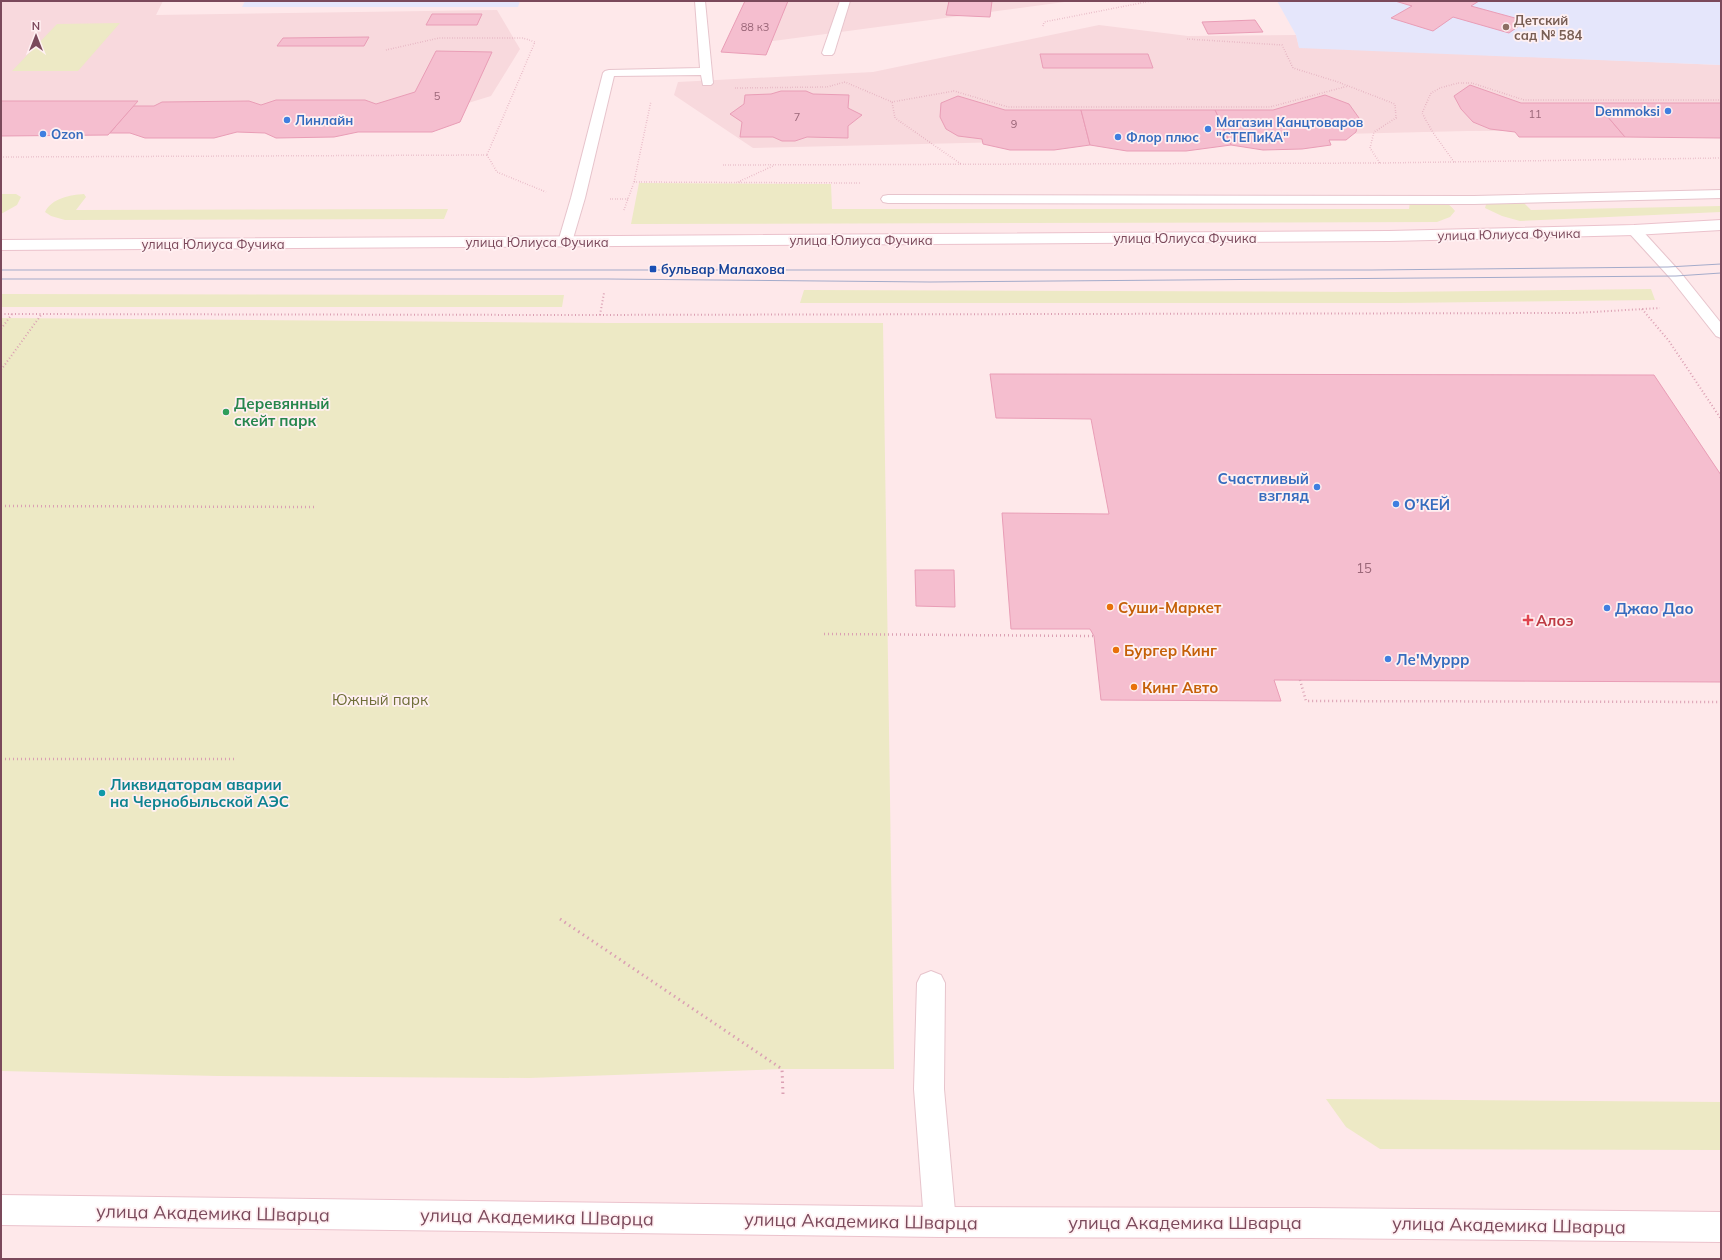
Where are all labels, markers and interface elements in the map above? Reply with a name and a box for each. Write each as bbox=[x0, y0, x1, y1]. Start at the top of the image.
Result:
place label: Детский сад № 584 bbox=[1514, 12, 1582, 43]
north arrow bbox=[16, 16, 56, 56]
text: N bbox=[32, 19, 40, 33]
house number: 88 к3 bbox=[741, 20, 769, 34]
marker: Детский сад № 584 bbox=[1501, 22, 1511, 32]
house number: 5 bbox=[434, 89, 441, 103]
place label: Demmoksi bbox=[1595, 103, 1660, 119]
marker: Demmoksi bbox=[1663, 106, 1673, 116]
house number: 11 bbox=[1528, 107, 1542, 121]
house number: 7 bbox=[794, 110, 800, 124]
place label: Линлайн bbox=[295, 112, 353, 128]
place label: Магазин Канцтоваров "СТЕПиКА" bbox=[1216, 114, 1364, 145]
marker: Линлайн bbox=[282, 115, 292, 125]
house number: 9 bbox=[1011, 117, 1017, 131]
marker: Магазин Канцтоваров "СТЕПиКА" bbox=[1203, 124, 1213, 134]
place label: Ozon bbox=[51, 126, 83, 142]
marker: Ozon bbox=[38, 129, 48, 139]
place label: Флор плюс bbox=[1126, 129, 1199, 145]
marker: Флор плюс bbox=[1113, 132, 1123, 142]
street label: улица Юлиуса Фучика bbox=[1437, 225, 1581, 243]
street label: улица Юлиуса Фучика bbox=[1113, 230, 1257, 246]
street label: улица Юлиуса Фучика bbox=[789, 232, 933, 248]
street label: улица Юлиуса Фучика bbox=[465, 234, 609, 250]
street label: улица Юлиуса Фучика bbox=[141, 236, 285, 252]
place label: бульвар Малахова bbox=[661, 261, 785, 278]
marker: бульвар Малахова bbox=[648, 264, 658, 274]
place label: Деревянный скейт парк bbox=[234, 394, 330, 430]
marker: Деревянный скейт парк bbox=[221, 407, 231, 417]
place label: Счастливый взгляд bbox=[1217, 469, 1309, 505]
marker: Счастливый взгляд bbox=[1312, 482, 1322, 492]
place label: О’КЕЙ bbox=[1404, 495, 1450, 514]
marker: О’КЕЙ bbox=[1391, 499, 1401, 509]
house number: 15 bbox=[1356, 560, 1372, 576]
place label: Суши-Маркет bbox=[1118, 598, 1222, 617]
place label: Джао Дао bbox=[1615, 599, 1694, 618]
marker: Суши-Маркет bbox=[1105, 602, 1115, 612]
marker: Джао Дао bbox=[1602, 603, 1612, 613]
place label: Алоэ bbox=[1536, 611, 1574, 630]
marker: Алоэ bbox=[1523, 615, 1533, 625]
place label: Бургер Кинг bbox=[1124, 641, 1217, 660]
marker: Бургер Кинг bbox=[1111, 645, 1121, 655]
place label: Ле'Муррр bbox=[1396, 650, 1470, 669]
marker: Ле'Муррр bbox=[1383, 654, 1393, 664]
place label: Кинг Авто bbox=[1142, 678, 1218, 697]
marker: Кинг Авто bbox=[1129, 682, 1139, 692]
park label: Южный парк bbox=[332, 690, 429, 709]
place label: Ликвидаторам аварии на Чернобыльской АЭС bbox=[110, 775, 289, 811]
marker: Ликвидаторам аварии на Чернобыльской АЭС bbox=[97, 788, 107, 798]
street label: улица Академика Шварца bbox=[96, 1199, 330, 1227]
street label: улица Академика Шварца bbox=[420, 1203, 654, 1231]
street label: улица Академика Шварца bbox=[744, 1207, 978, 1235]
street label: улица Академика Шварца bbox=[1068, 1211, 1302, 1234]
street label: улица Академика Шварца bbox=[1392, 1211, 1626, 1239]

